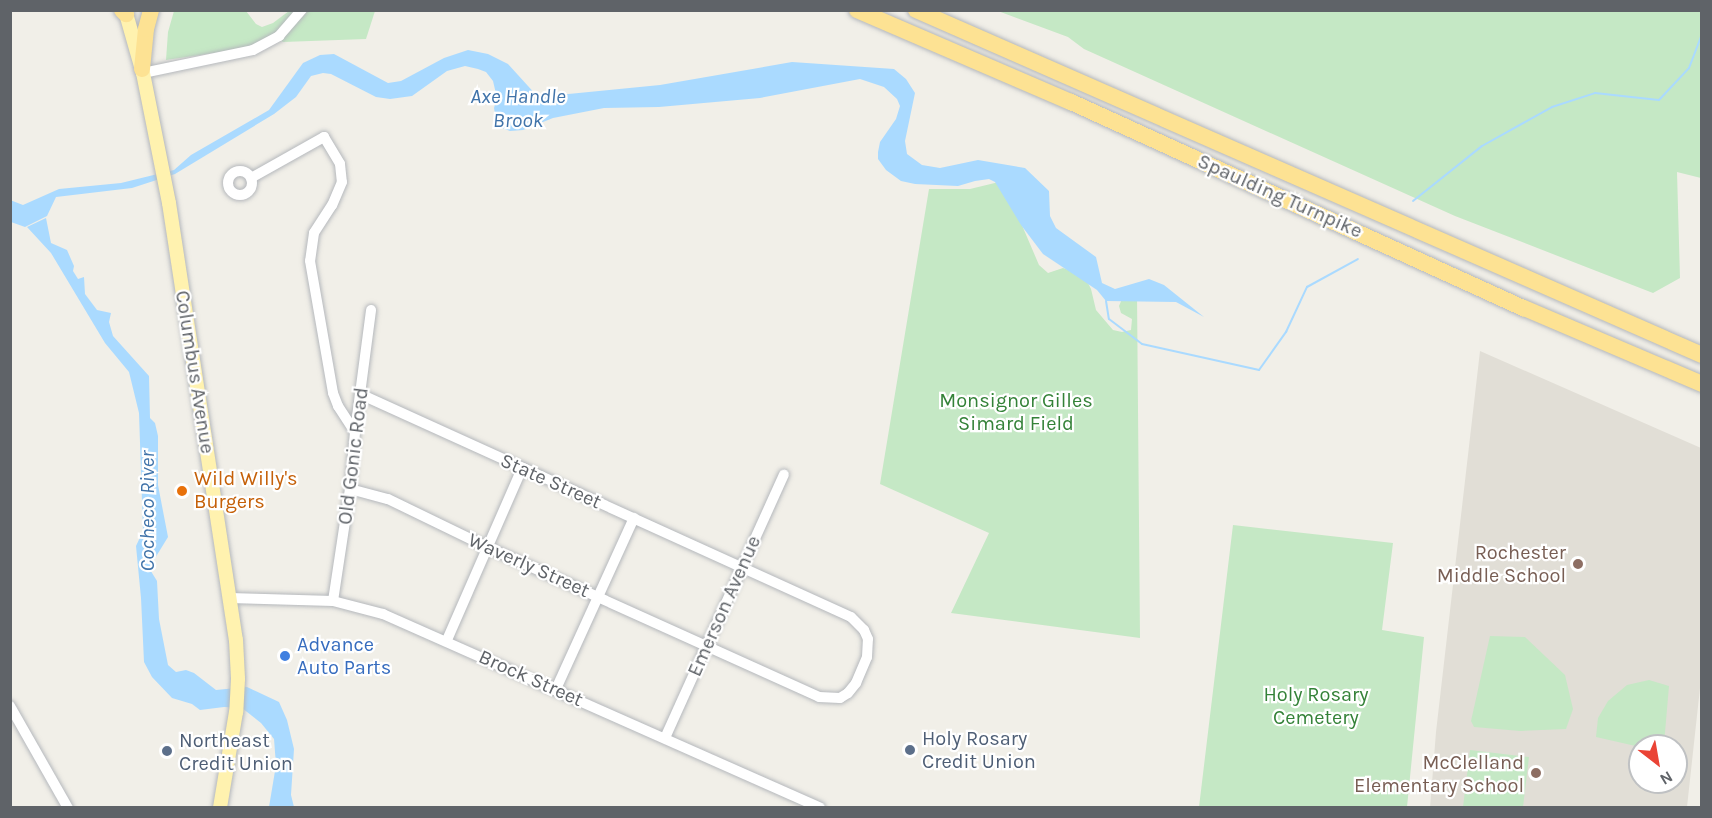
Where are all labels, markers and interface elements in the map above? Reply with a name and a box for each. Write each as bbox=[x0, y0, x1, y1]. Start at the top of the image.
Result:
water label: Axe Handle Brook bbox=[470, 83, 566, 133]
street label: Spaulding Turnpike bbox=[1194, 149, 1366, 243]
street label: Columbus Avenue bbox=[170, 289, 220, 455]
street label: Old Gonic Road bbox=[333, 386, 373, 526]
park label: Monsignor Gilles Simard Field bbox=[939, 388, 1093, 435]
street label: State Street bbox=[497, 448, 605, 514]
water label: Cocheco River bbox=[134, 451, 160, 571]
place label: Wild Willy's Burgers bbox=[194, 467, 298, 514]
marker: Wild Willy's Burgers bbox=[175, 484, 189, 498]
street label: Waverly Street bbox=[465, 528, 593, 602]
street label: Emerson Avenue bbox=[682, 532, 766, 680]
place label: Rochester Middle School bbox=[1437, 540, 1566, 587]
marker: Rochester Middle School bbox=[1571, 557, 1585, 571]
place label: Advance Auto Parts bbox=[297, 632, 391, 679]
street label: Brock Street bbox=[475, 644, 587, 712]
marker: Advance Auto Parts bbox=[278, 649, 292, 663]
park label: Holy Rosary Cemetery bbox=[1263, 682, 1369, 729]
place label: Holy Rosary Credit Union bbox=[922, 726, 1036, 773]
place label: Northeast Credit Union bbox=[179, 728, 293, 775]
north arrow bbox=[1628, 734, 1688, 794]
marker: Holy Rosary Credit Union bbox=[903, 743, 917, 757]
marker: Northeast Credit Union bbox=[160, 744, 174, 758]
place label: McClelland Elementary School bbox=[1354, 750, 1524, 797]
marker: McClelland Elementary School bbox=[1529, 766, 1543, 780]
text: N bbox=[1657, 767, 1676, 789]

